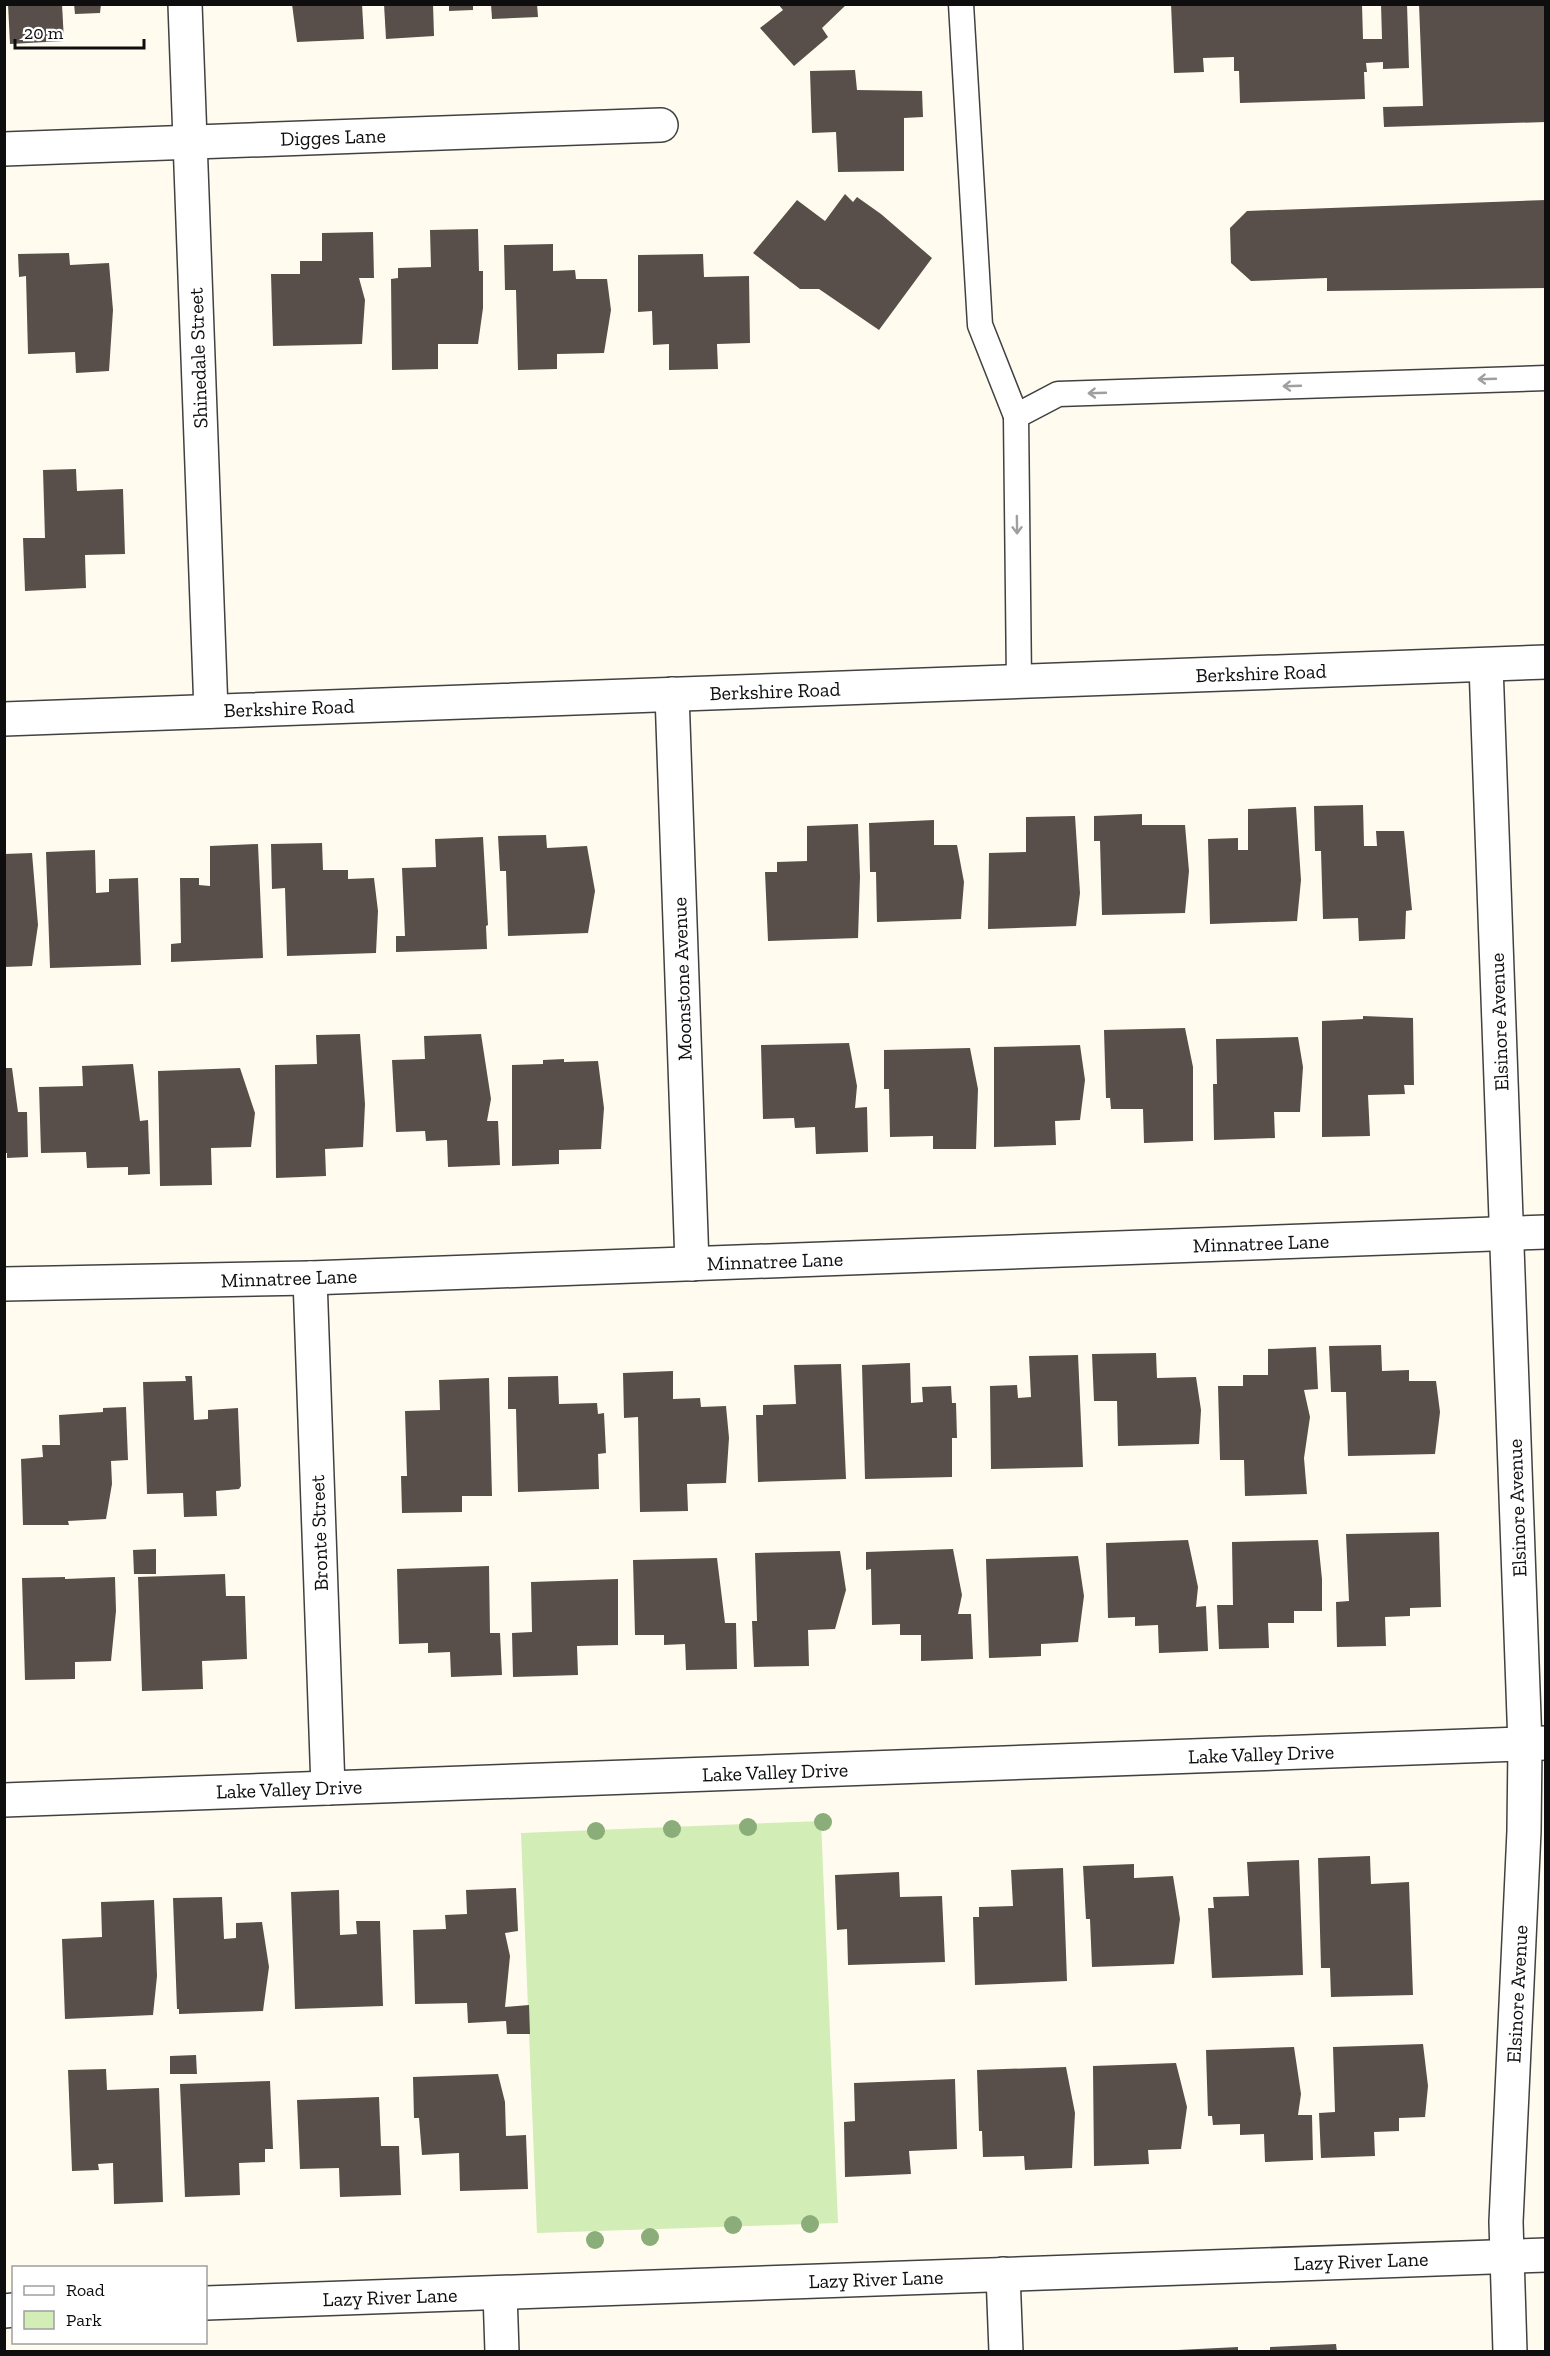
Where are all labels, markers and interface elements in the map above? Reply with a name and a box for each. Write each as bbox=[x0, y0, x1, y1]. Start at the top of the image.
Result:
scale bar bbox=[15, 12, 144, 50]
text: 20 m bbox=[24, 22, 64, 44]
street label: Digges Lane bbox=[280, 123, 386, 151]
street label: Shinedale Street bbox=[184, 287, 212, 429]
one-way arrow bbox=[1478, 374, 1498, 385]
one-way arrow bbox=[1283, 380, 1303, 392]
one-way arrow bbox=[1088, 387, 1108, 398]
one-way arrow bbox=[1012, 514, 1023, 534]
street label: Berkshire Road bbox=[1195, 659, 1327, 687]
street label: Berkshire Road bbox=[709, 677, 841, 705]
street label: Berkshire Road bbox=[223, 694, 355, 722]
street label: Moonstone Avenue bbox=[667, 897, 697, 1061]
street label: Elsinore Avenue bbox=[1485, 952, 1513, 1092]
street label: Minnatree Lane bbox=[1192, 1229, 1330, 1257]
street label: Minnatree Lane bbox=[706, 1247, 844, 1275]
street label: Minnatree Lane bbox=[220, 1264, 358, 1292]
street label: Elsinore Avenue bbox=[1503, 1438, 1531, 1578]
street label: Bronte Street bbox=[305, 1474, 333, 1592]
street label: Lake Valley Drive bbox=[1187, 1739, 1335, 1769]
street label: Lake Valley Drive bbox=[701, 1757, 849, 1787]
street label: Lake Valley Drive bbox=[215, 1774, 363, 1804]
street label: Elsinore Avenue bbox=[1501, 1924, 1533, 2064]
street label: Lazy River Lane bbox=[1293, 2247, 1429, 2275]
street label: Lazy River Lane bbox=[808, 2265, 944, 2293]
legend bbox=[12, 2266, 207, 2344]
text: Road bbox=[66, 2279, 105, 2301]
street label: Lazy River Lane bbox=[322, 2283, 458, 2311]
text: Park bbox=[66, 2309, 102, 2331]

